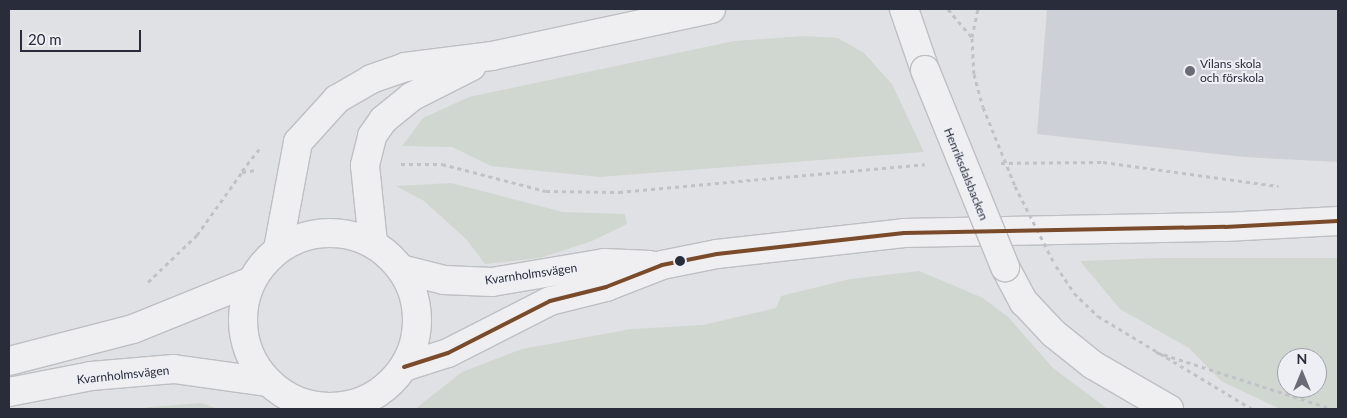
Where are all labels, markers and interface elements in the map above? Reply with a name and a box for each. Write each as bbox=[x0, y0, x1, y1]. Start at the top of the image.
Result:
scale bar bbox=[22, 20, 144, 52]
text: 20 m bbox=[28, 30, 62, 48]
place label: Vilans skola och förskola bbox=[1200, 57, 1264, 85]
marker: Vilans skola och förskola bbox=[1184, 65, 1196, 77]
street label: Henriksdalsbacken bbox=[941, 126, 991, 222]
unlabelled marker bbox=[675, 256, 685, 266]
street label: Kvarnholmsvägen bbox=[484, 260, 578, 288]
north arrow bbox=[1277, 348, 1327, 398]
text: N bbox=[1297, 350, 1307, 367]
street label: Kvarnholmsvägen bbox=[76, 363, 170, 387]

